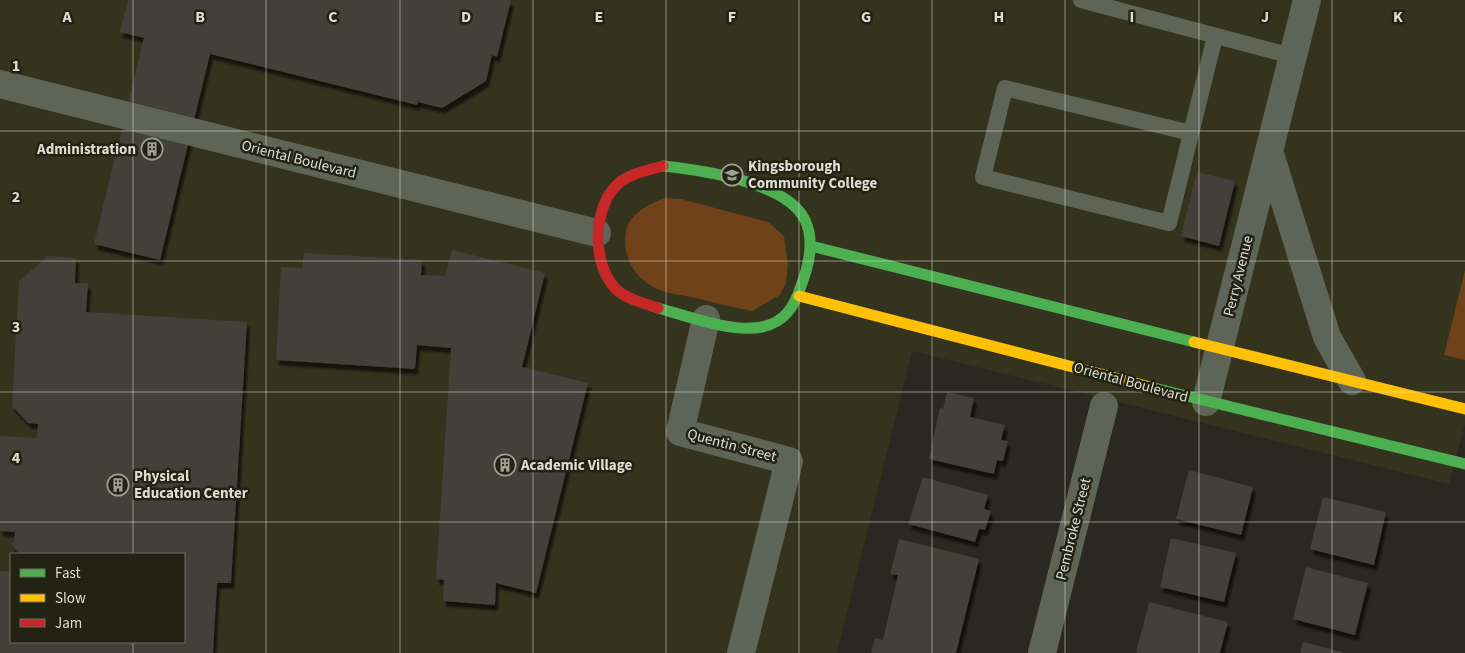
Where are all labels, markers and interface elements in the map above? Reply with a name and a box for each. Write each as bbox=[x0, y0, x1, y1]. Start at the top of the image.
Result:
text: A bbox=[61, 6, 72, 28]
text: B bbox=[195, 6, 205, 28]
text: C bbox=[328, 6, 338, 28]
text: D bbox=[461, 6, 471, 28]
text: E bbox=[595, 6, 603, 28]
text: F bbox=[728, 6, 736, 28]
text: G bbox=[861, 6, 871, 28]
text: H bbox=[994, 6, 1004, 28]
text: I bbox=[1130, 6, 1134, 28]
text: J bbox=[1261, 6, 1269, 28]
text: K bbox=[1393, 6, 1403, 28]
text: 1 bbox=[12, 55, 20, 77]
street label: Oriental Boulevard bbox=[239, 135, 359, 184]
building icon: Administration bbox=[140, 137, 164, 161]
place label: Administration bbox=[36, 139, 136, 160]
place label: Kingsborough Community College bbox=[748, 156, 878, 194]
school or university icon: Kingsborough Community College bbox=[720, 163, 744, 187]
text: 2 bbox=[12, 186, 20, 208]
street label: Perry Avenue bbox=[1218, 234, 1259, 319]
text: 3 bbox=[12, 316, 20, 338]
street label: Oriental Boulevard bbox=[1071, 357, 1190, 408]
street label: Quentin Street bbox=[685, 424, 779, 467]
text: 4 bbox=[12, 447, 21, 469]
building icon: Academic Village bbox=[493, 453, 517, 477]
place label: Academic Village bbox=[520, 455, 632, 476]
place label: Physical Education Center bbox=[134, 466, 248, 504]
building icon: Physical Education Center bbox=[106, 473, 130, 497]
street label: Pembroke Street bbox=[1051, 476, 1096, 582]
legend bbox=[10, 553, 185, 643]
text: Fast bbox=[55, 563, 81, 584]
text: Slow bbox=[55, 588, 86, 609]
text: Jam bbox=[55, 613, 82, 634]

